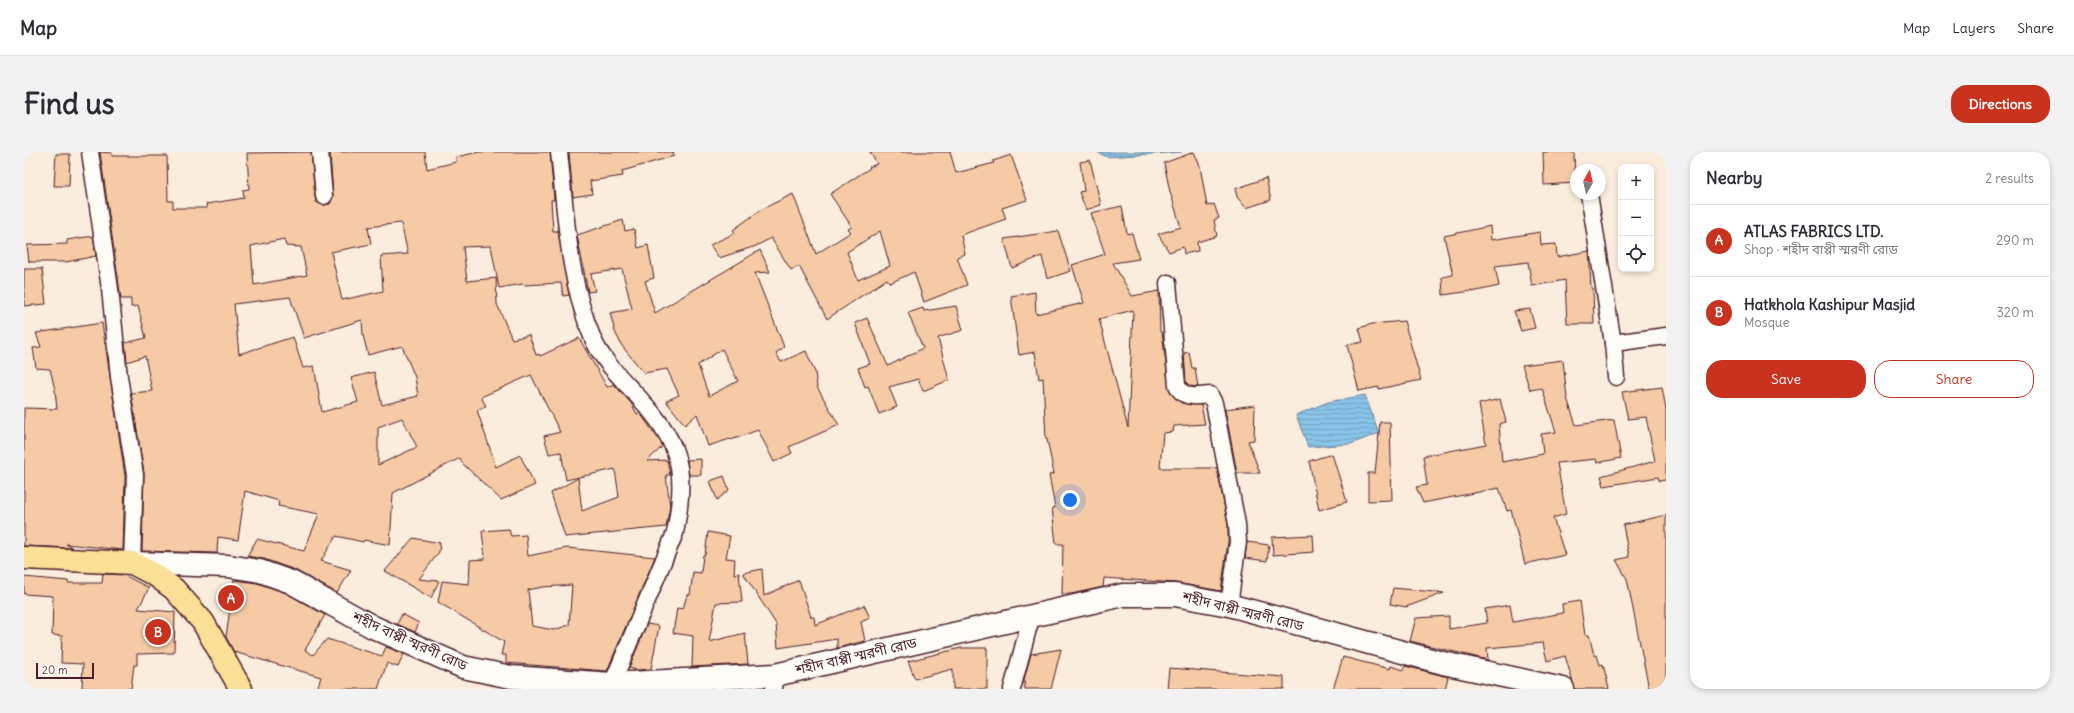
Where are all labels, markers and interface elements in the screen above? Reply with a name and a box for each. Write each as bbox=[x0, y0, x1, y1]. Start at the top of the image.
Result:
text: Map bbox=[20, 16, 57, 40]
text: Map bbox=[1903, 19, 1930, 37]
text: Layers bbox=[1952, 19, 1995, 37]
text: Share bbox=[2017, 19, 2054, 37]
button: Directions bbox=[1951, 85, 2050, 123]
text: Find us bbox=[24, 86, 115, 122]
north arrow bbox=[1570, 164, 1606, 200]
map controls bbox=[1618, 164, 1654, 272]
button: + bbox=[1618, 164, 1654, 200]
text: Nearby bbox=[1706, 167, 1762, 189]
text: 2 results bbox=[1985, 170, 2034, 187]
button: − bbox=[1618, 200, 1654, 236]
text: ATLAS FABRICS LTD. bbox=[1744, 222, 1883, 241]
text: A bbox=[1715, 232, 1723, 249]
text: 290 m bbox=[1996, 232, 2034, 249]
button: locate bbox=[1618, 236, 1654, 272]
text: Shop · শহীদ বাপ্পী স্মরণী রোড bbox=[1744, 241, 1898, 258]
text: Hatkhola Kashipur Masjid bbox=[1744, 295, 1915, 314]
text: B bbox=[1715, 304, 1723, 321]
text: 320 m bbox=[1996, 304, 2034, 321]
text: Mosque bbox=[1744, 314, 1789, 331]
button: Save bbox=[1706, 360, 1866, 398]
button: Share bbox=[1874, 360, 2034, 398]
your location bbox=[1060, 490, 1080, 510]
pin: A bbox=[218, 583, 244, 613]
street label: শহীদ বাপ্পী স্মরণী রোড bbox=[1180, 587, 1306, 635]
street label: শহীদ বাপ্পী স্মরণী রোড bbox=[349, 607, 471, 675]
pin: B bbox=[145, 617, 171, 647]
street label: শহীদ বাপ্পী স্মরণী রোড bbox=[793, 633, 919, 679]
scale bar bbox=[36, 661, 94, 680]
text: 20 m bbox=[42, 663, 68, 677]

